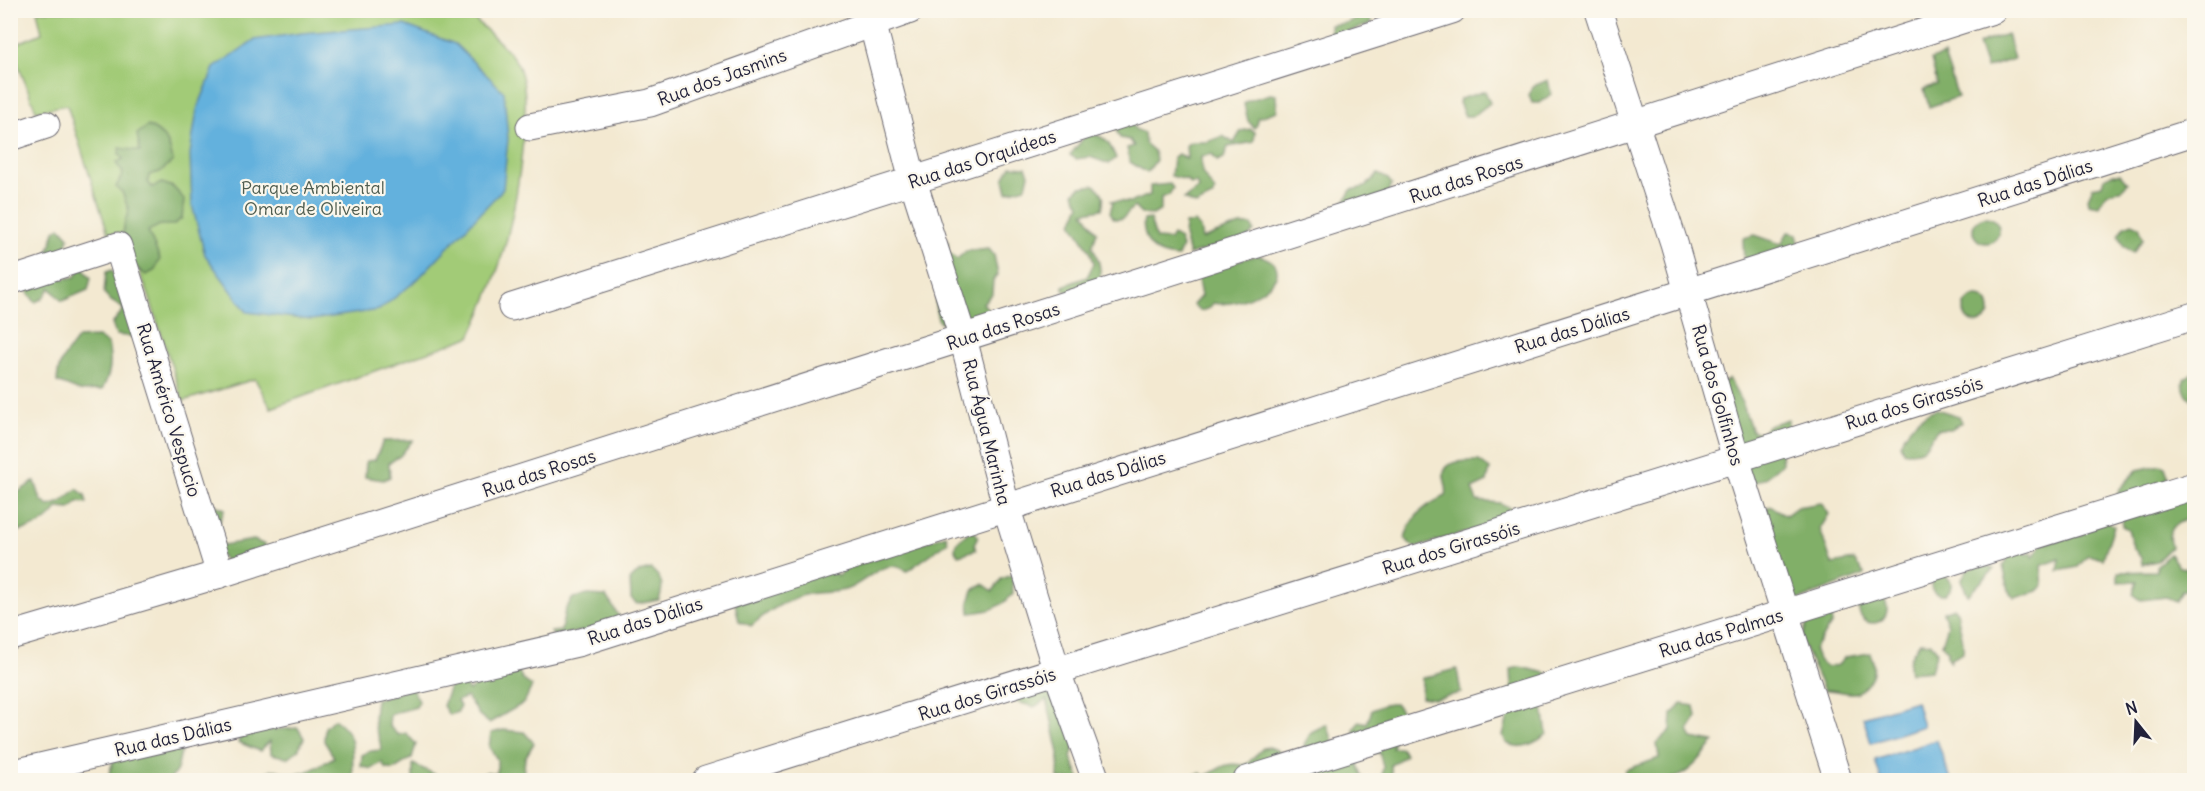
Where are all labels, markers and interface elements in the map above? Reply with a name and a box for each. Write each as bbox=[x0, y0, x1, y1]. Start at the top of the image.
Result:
street label: Rua dos Jasmins bbox=[654, 43, 790, 111]
street label: Rua das Orquídeas bbox=[905, 124, 1059, 194]
street label: Rua das Rosas bbox=[1406, 150, 1526, 208]
street label: Rua das Dálias bbox=[1975, 154, 2095, 212]
park label: Parque Ambiental Omar de Oliveira bbox=[241, 176, 385, 220]
street label: Rua das Rosas bbox=[943, 297, 1063, 355]
street label: Rua das Dálias bbox=[1512, 302, 1632, 358]
street label: Rua Américo Vespucio bbox=[132, 320, 206, 500]
street label: Rua dos Golfinhos bbox=[1687, 322, 1749, 468]
street label: Rua Água Marinha bbox=[958, 356, 1016, 508]
street label: Rua dos Girassóis bbox=[1842, 371, 1986, 435]
street label: Rua das Rosas bbox=[479, 444, 599, 502]
street label: Rua das Dálias bbox=[1048, 446, 1168, 502]
street label: Rua dos Girassóis bbox=[1379, 516, 1523, 580]
street label: Rua das Dálias bbox=[585, 592, 705, 650]
street label: Rua das Palmas bbox=[1656, 603, 1786, 663]
street label: Rua dos Girassóis bbox=[915, 662, 1059, 726]
north arrow bbox=[2106, 692, 2166, 752]
text: N bbox=[2123, 697, 2140, 719]
street label: Rua das Dálias bbox=[112, 712, 234, 762]

